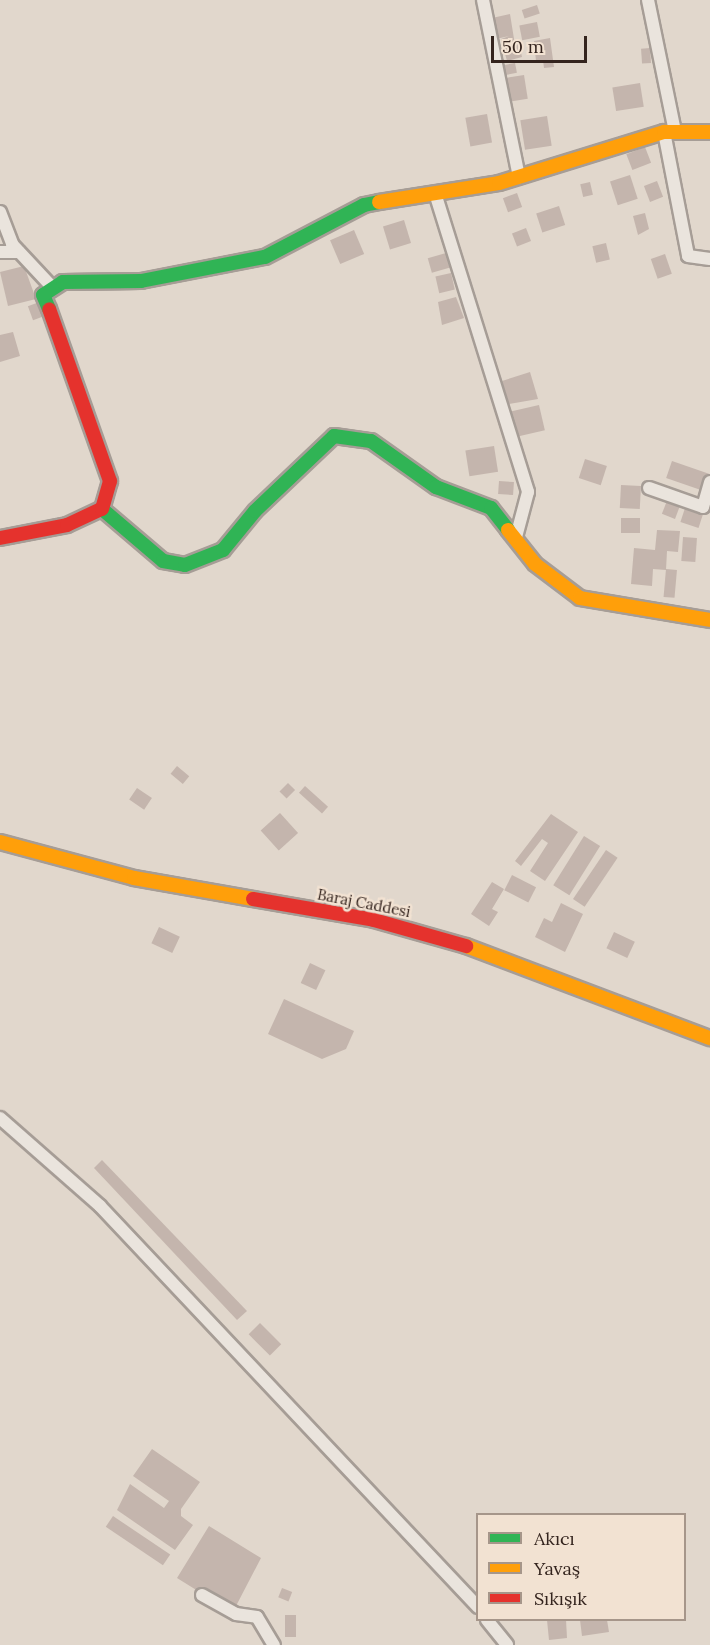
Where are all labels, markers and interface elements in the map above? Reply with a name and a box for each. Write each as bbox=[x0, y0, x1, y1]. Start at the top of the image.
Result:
scale bar bbox=[494, 24, 590, 62]
text: 50 m bbox=[502, 35, 544, 58]
street label: Baraj Caddesi bbox=[316, 885, 412, 921]
legend bbox=[476, 1513, 686, 1621]
text: Akıcı bbox=[534, 1527, 575, 1550]
text: Yavaş bbox=[534, 1557, 580, 1580]
text: Sıkışık bbox=[534, 1587, 587, 1610]

